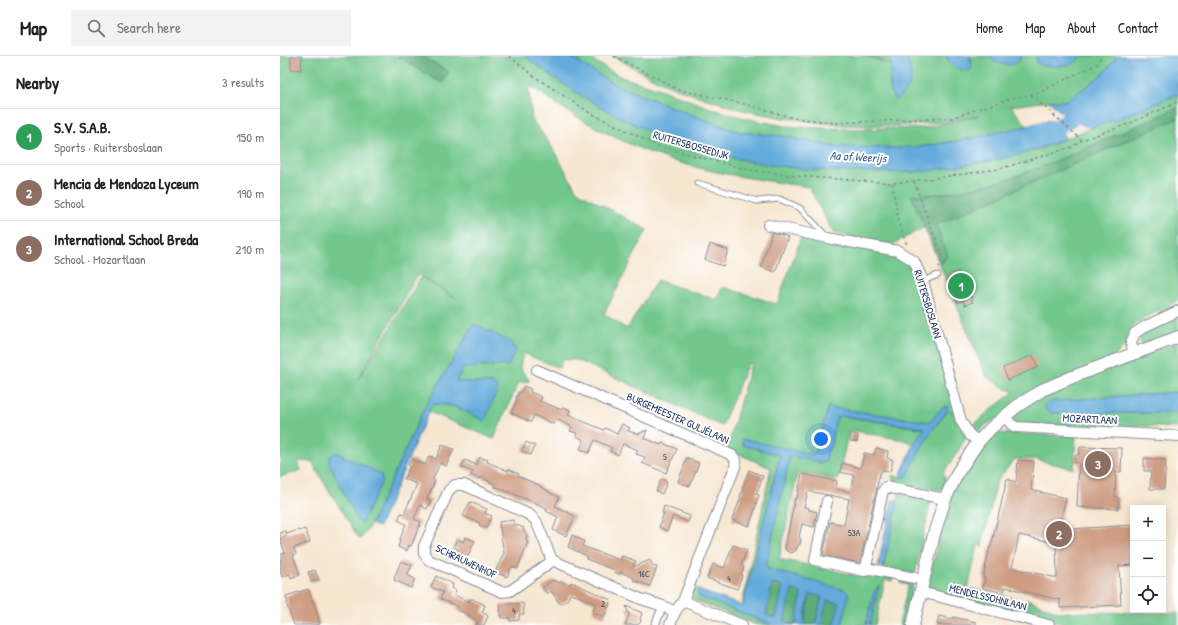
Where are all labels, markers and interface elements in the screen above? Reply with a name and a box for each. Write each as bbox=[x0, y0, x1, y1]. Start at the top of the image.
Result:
search box bbox=[71, 10, 351, 46]
text: Map bbox=[20, 15, 47, 41]
icon: search bbox=[85, 17, 107, 39]
text: Search here bbox=[117, 17, 181, 38]
text: Home bbox=[976, 18, 1003, 37]
text: Map bbox=[1025, 18, 1045, 37]
text: About bbox=[1067, 18, 1096, 37]
text: Contact bbox=[1118, 18, 1158, 37]
text: Nearby bbox=[16, 71, 59, 94]
text: 3 results bbox=[222, 73, 264, 91]
text: S.V. S.A.B. bbox=[54, 117, 111, 138]
text: 1 bbox=[27, 128, 31, 146]
text: 150 m bbox=[236, 128, 264, 146]
street label: RUITERSBOSSEDIJK bbox=[652, 128, 731, 163]
text: Sports · Ruitersboslaan bbox=[54, 138, 163, 156]
water label: Aa of Weerijs bbox=[829, 147, 888, 167]
text: Mencia de Mendoza Lyceum bbox=[54, 173, 199, 194]
text: 2 bbox=[26, 184, 32, 202]
text: 190 m bbox=[237, 184, 264, 202]
text: School bbox=[54, 194, 84, 212]
text: International School Breda bbox=[54, 229, 198, 250]
text: 3 bbox=[26, 240, 32, 258]
text: 210 m bbox=[236, 240, 264, 258]
text: School · Mozartlaan bbox=[54, 250, 146, 268]
street label: RUITERSBOSLAAN bbox=[911, 268, 945, 340]
pin: 1 bbox=[948, 271, 974, 301]
street label: BURGEMEESTER GULJÉLAAN bbox=[625, 389, 732, 447]
street label: MOZARTLAAN bbox=[1062, 411, 1118, 427]
your location bbox=[811, 429, 831, 449]
pin: 3 bbox=[1085, 449, 1111, 479]
house number: 5 bbox=[663, 451, 667, 463]
map controls bbox=[1130, 505, 1166, 613]
button: + bbox=[1130, 505, 1166, 541]
pin: 2 bbox=[1046, 519, 1072, 549]
house number: 53A bbox=[848, 527, 861, 539]
street label: SCHRAUWENHOF bbox=[433, 541, 499, 582]
button: − bbox=[1130, 541, 1166, 577]
house number: 16C bbox=[638, 568, 650, 580]
house number: 4 bbox=[727, 573, 731, 585]
button: locate bbox=[1130, 577, 1166, 613]
street label: MENDELSSOHNLAAN bbox=[948, 581, 1028, 613]
house number: 2 bbox=[601, 598, 606, 610]
house number: 4 bbox=[512, 605, 516, 617]

